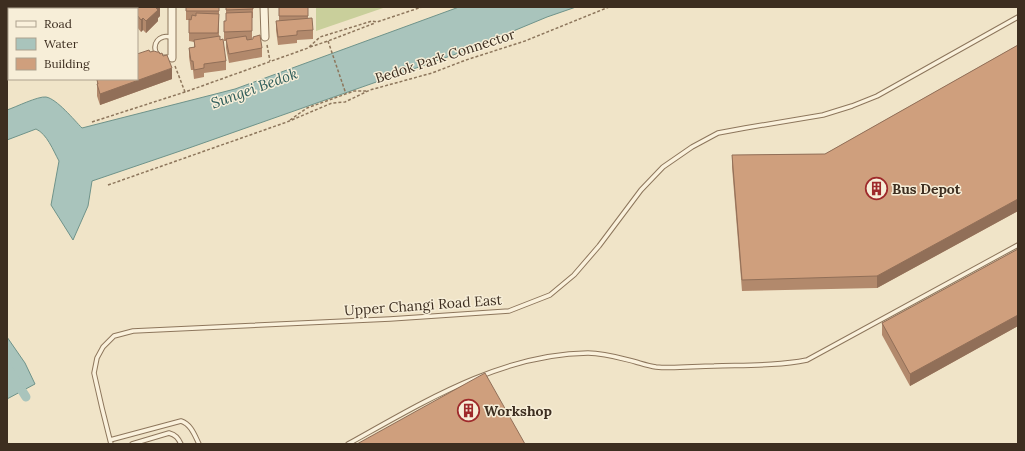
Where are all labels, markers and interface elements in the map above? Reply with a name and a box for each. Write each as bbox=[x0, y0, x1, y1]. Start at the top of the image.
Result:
legend bbox=[8, 8, 138, 80]
text: Road bbox=[44, 16, 72, 31]
street label: Bedok Park Connector bbox=[373, 25, 517, 87]
text: Water bbox=[44, 36, 79, 51]
text: Building bbox=[44, 56, 90, 71]
water label: Sungei Bedok bbox=[208, 63, 300, 112]
building icon: Bus Depot bbox=[863, 176, 889, 202]
place label: Bus Depot bbox=[892, 180, 961, 198]
street label: Upper Changi Road East bbox=[343, 290, 503, 319]
building icon: Workshop bbox=[456, 398, 482, 424]
place label: Workshop bbox=[484, 402, 552, 420]

